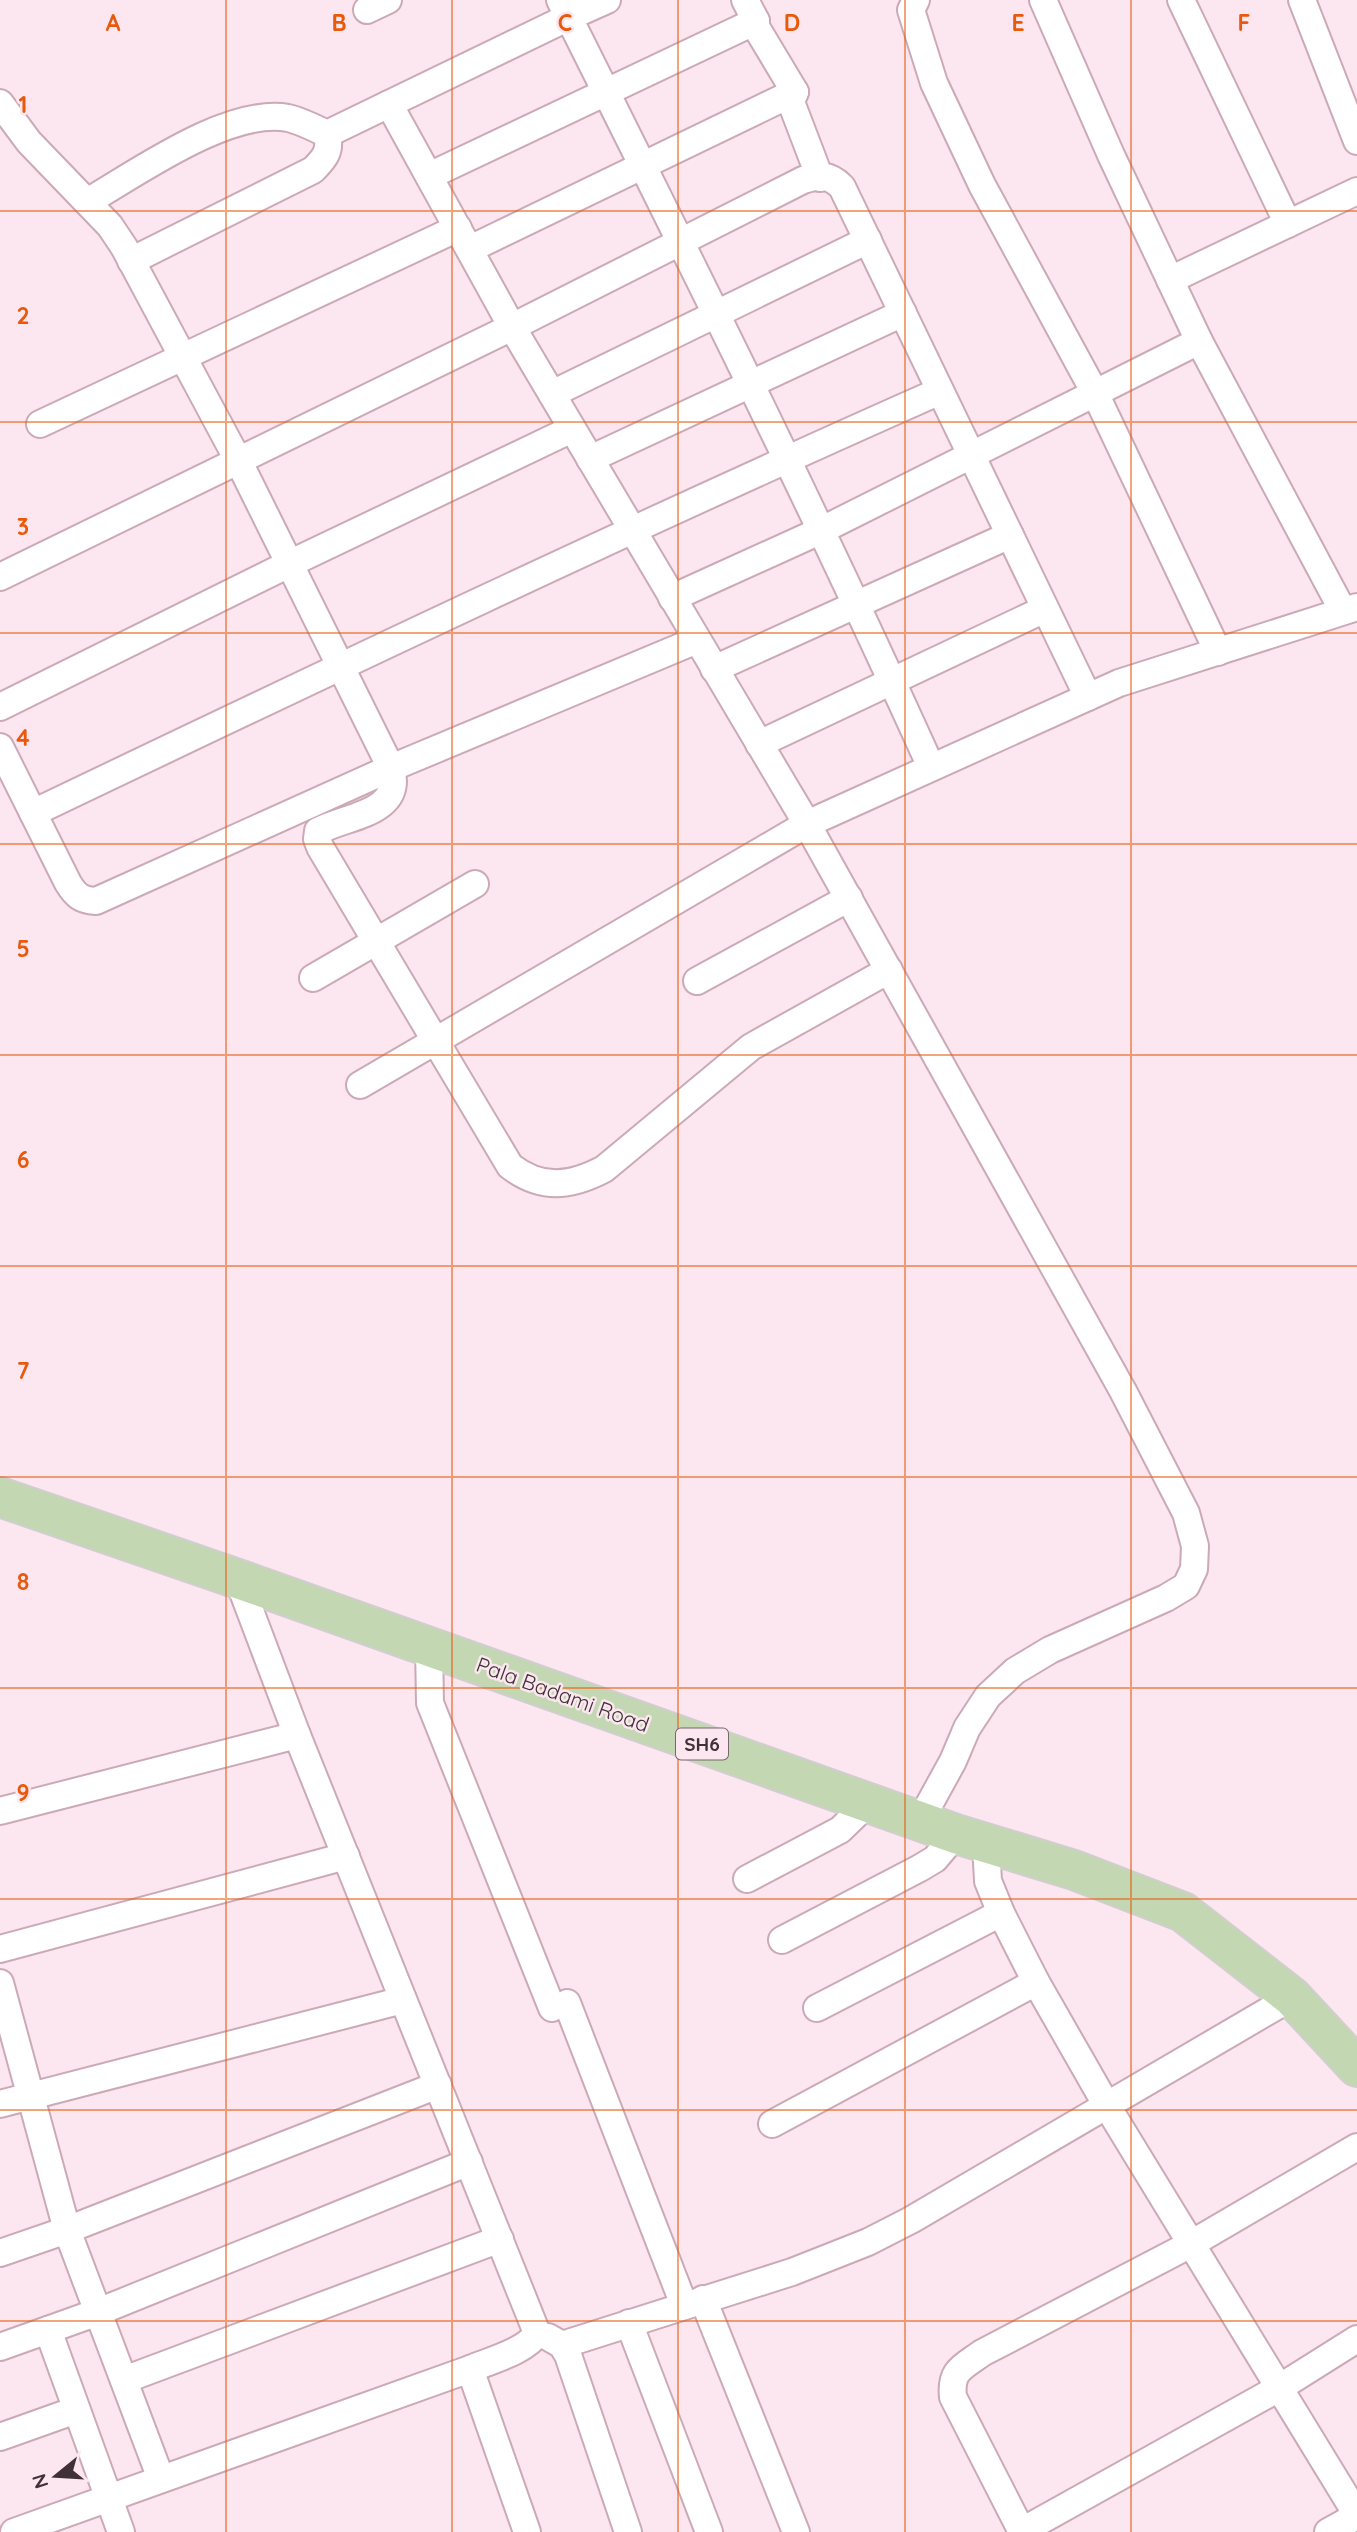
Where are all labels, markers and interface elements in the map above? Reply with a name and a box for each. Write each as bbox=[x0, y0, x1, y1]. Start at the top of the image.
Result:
text: A bbox=[106, 8, 121, 37]
text: B bbox=[331, 8, 347, 37]
text: C bbox=[558, 8, 572, 37]
text: D bbox=[784, 8, 800, 37]
text: E bbox=[1011, 8, 1025, 37]
text: F bbox=[1238, 8, 1250, 37]
text: 1 bbox=[19, 90, 27, 119]
text: 2 bbox=[16, 301, 30, 330]
text: 3 bbox=[17, 512, 29, 541]
text: 4 bbox=[16, 723, 30, 752]
text: 5 bbox=[16, 934, 30, 963]
text: 6 bbox=[17, 1145, 29, 1174]
text: 7 bbox=[17, 1356, 30, 1385]
text: 8 bbox=[17, 1567, 29, 1596]
street label: Pala Badami Road bbox=[473, 1651, 653, 1737]
road number: SH6 bbox=[676, 1728, 728, 1760]
text: 9 bbox=[16, 1778, 30, 1807]
north arrow bbox=[21, 2441, 91, 2511]
text: N bbox=[26, 2471, 53, 2492]

